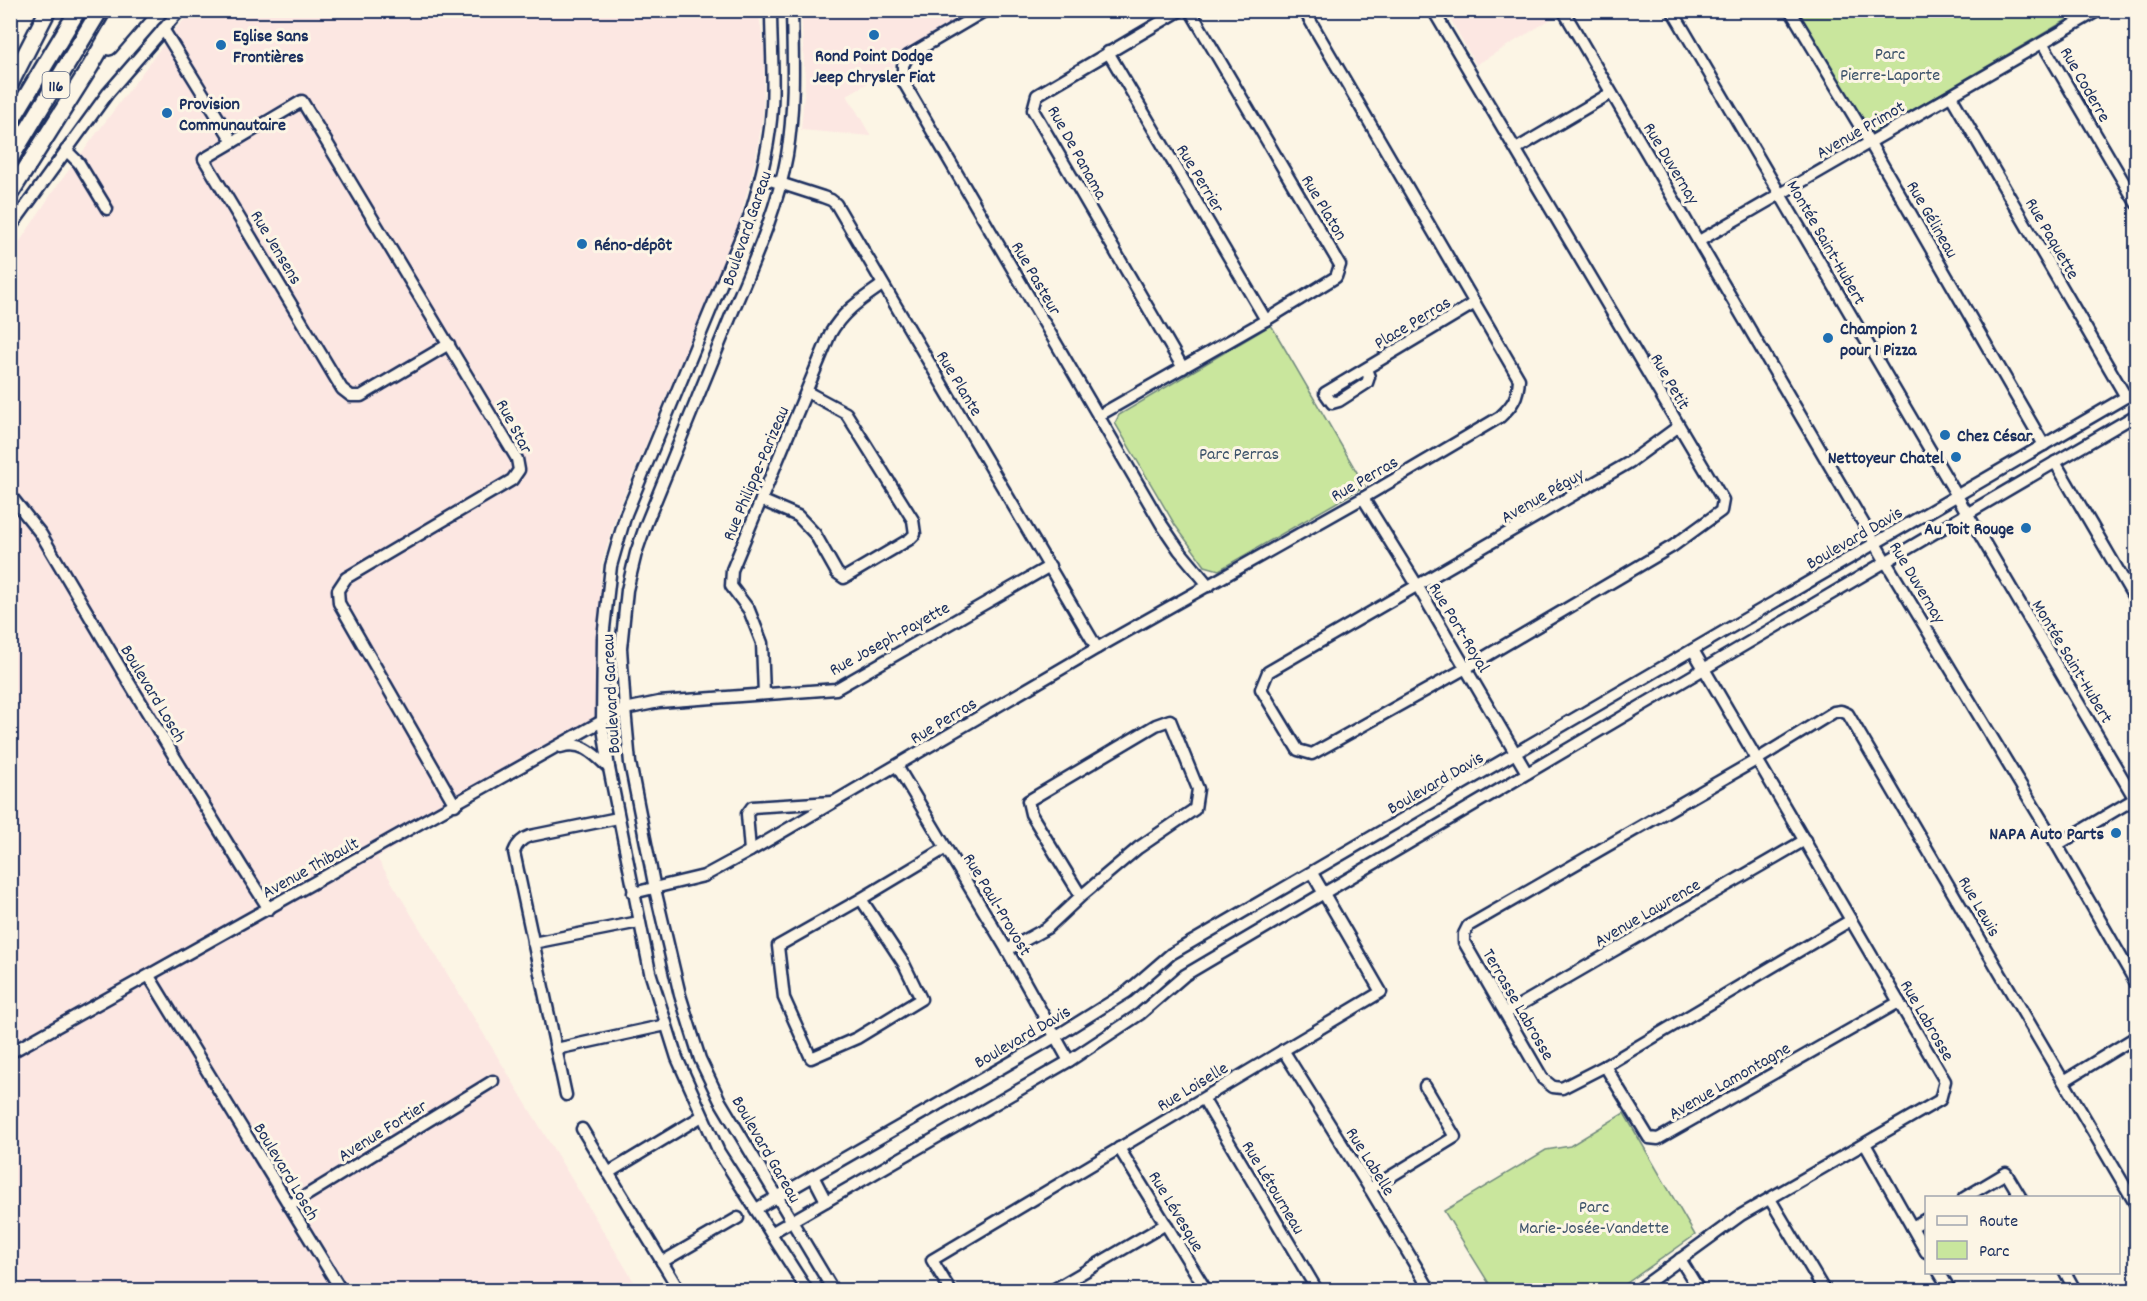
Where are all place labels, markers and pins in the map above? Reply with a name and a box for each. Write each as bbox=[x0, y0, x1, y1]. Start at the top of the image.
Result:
place label: Eglise Sans Frontières bbox=[233, 25, 309, 71]
marker: Rond Point Dodge Jeep Chrysler Fiat bbox=[867, 28, 881, 42]
marker: Eglise Sans Frontières bbox=[214, 38, 228, 52]
place label: Rond Point Dodge Jeep Chrysler Fiat bbox=[813, 45, 936, 91]
place label: Provision Communautaire bbox=[179, 93, 286, 139]
marker: Provision Communautaire bbox=[160, 106, 174, 120]
place label: Réno-dépôt bbox=[594, 234, 673, 259]
marker: Réno-dépôt bbox=[575, 237, 589, 251]
place label: Champion 2 pour 1 Pizza bbox=[1840, 318, 1918, 364]
marker: Champion 2 pour 1 Pizza bbox=[1821, 331, 1835, 345]
place label: Chez César bbox=[1957, 425, 2033, 450]
marker: Chez César bbox=[1938, 428, 1952, 442]
place label: Nettoyeur Chatel bbox=[1828, 447, 1945, 472]
marker: Nettoyeur Chatel bbox=[1949, 450, 1963, 464]
place label: Au Toit Rouge bbox=[1924, 518, 2014, 543]
marker: Au Toit Rouge bbox=[2019, 521, 2033, 535]
place label: NAPA Auto Parts bbox=[1989, 823, 2104, 848]
marker: NAPA Auto Parts bbox=[2109, 826, 2123, 840]

